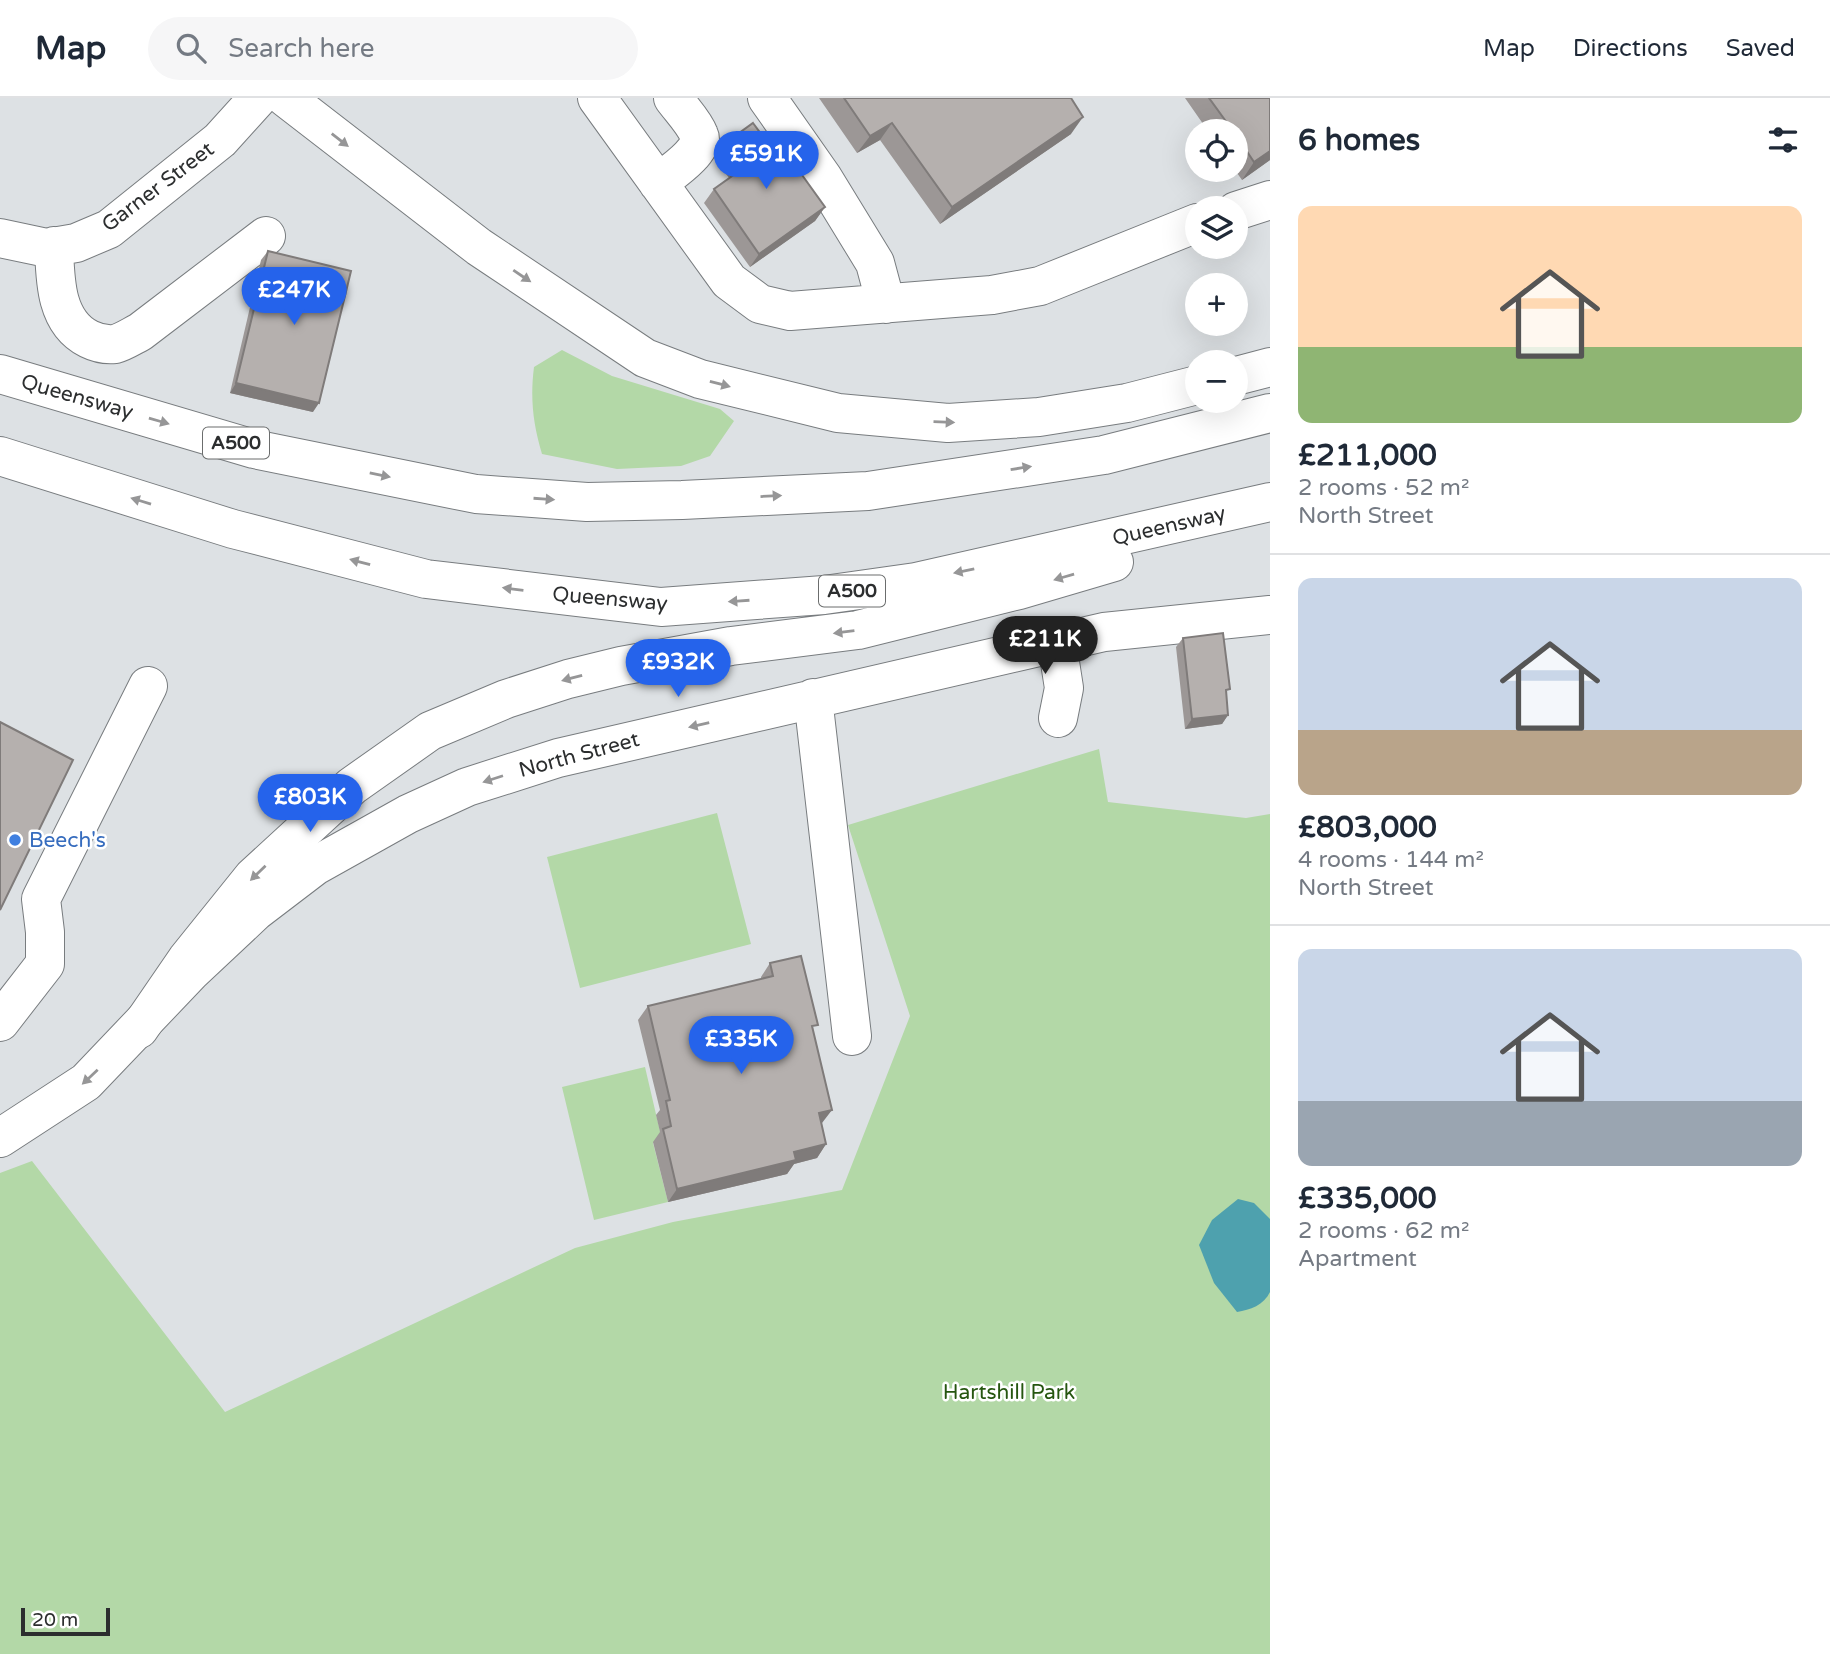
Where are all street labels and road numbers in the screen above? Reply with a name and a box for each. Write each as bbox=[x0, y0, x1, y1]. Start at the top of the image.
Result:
street label: Garner Street bbox=[97, 137, 219, 237]
street label: Queensway bbox=[18, 369, 136, 425]
road number: A500 bbox=[203, 428, 269, 458]
street label: Queensway bbox=[1110, 501, 1228, 551]
road number: A500 bbox=[819, 576, 885, 606]
street label: Queensway bbox=[551, 582, 669, 616]
street label: North Street bbox=[516, 727, 642, 783]

